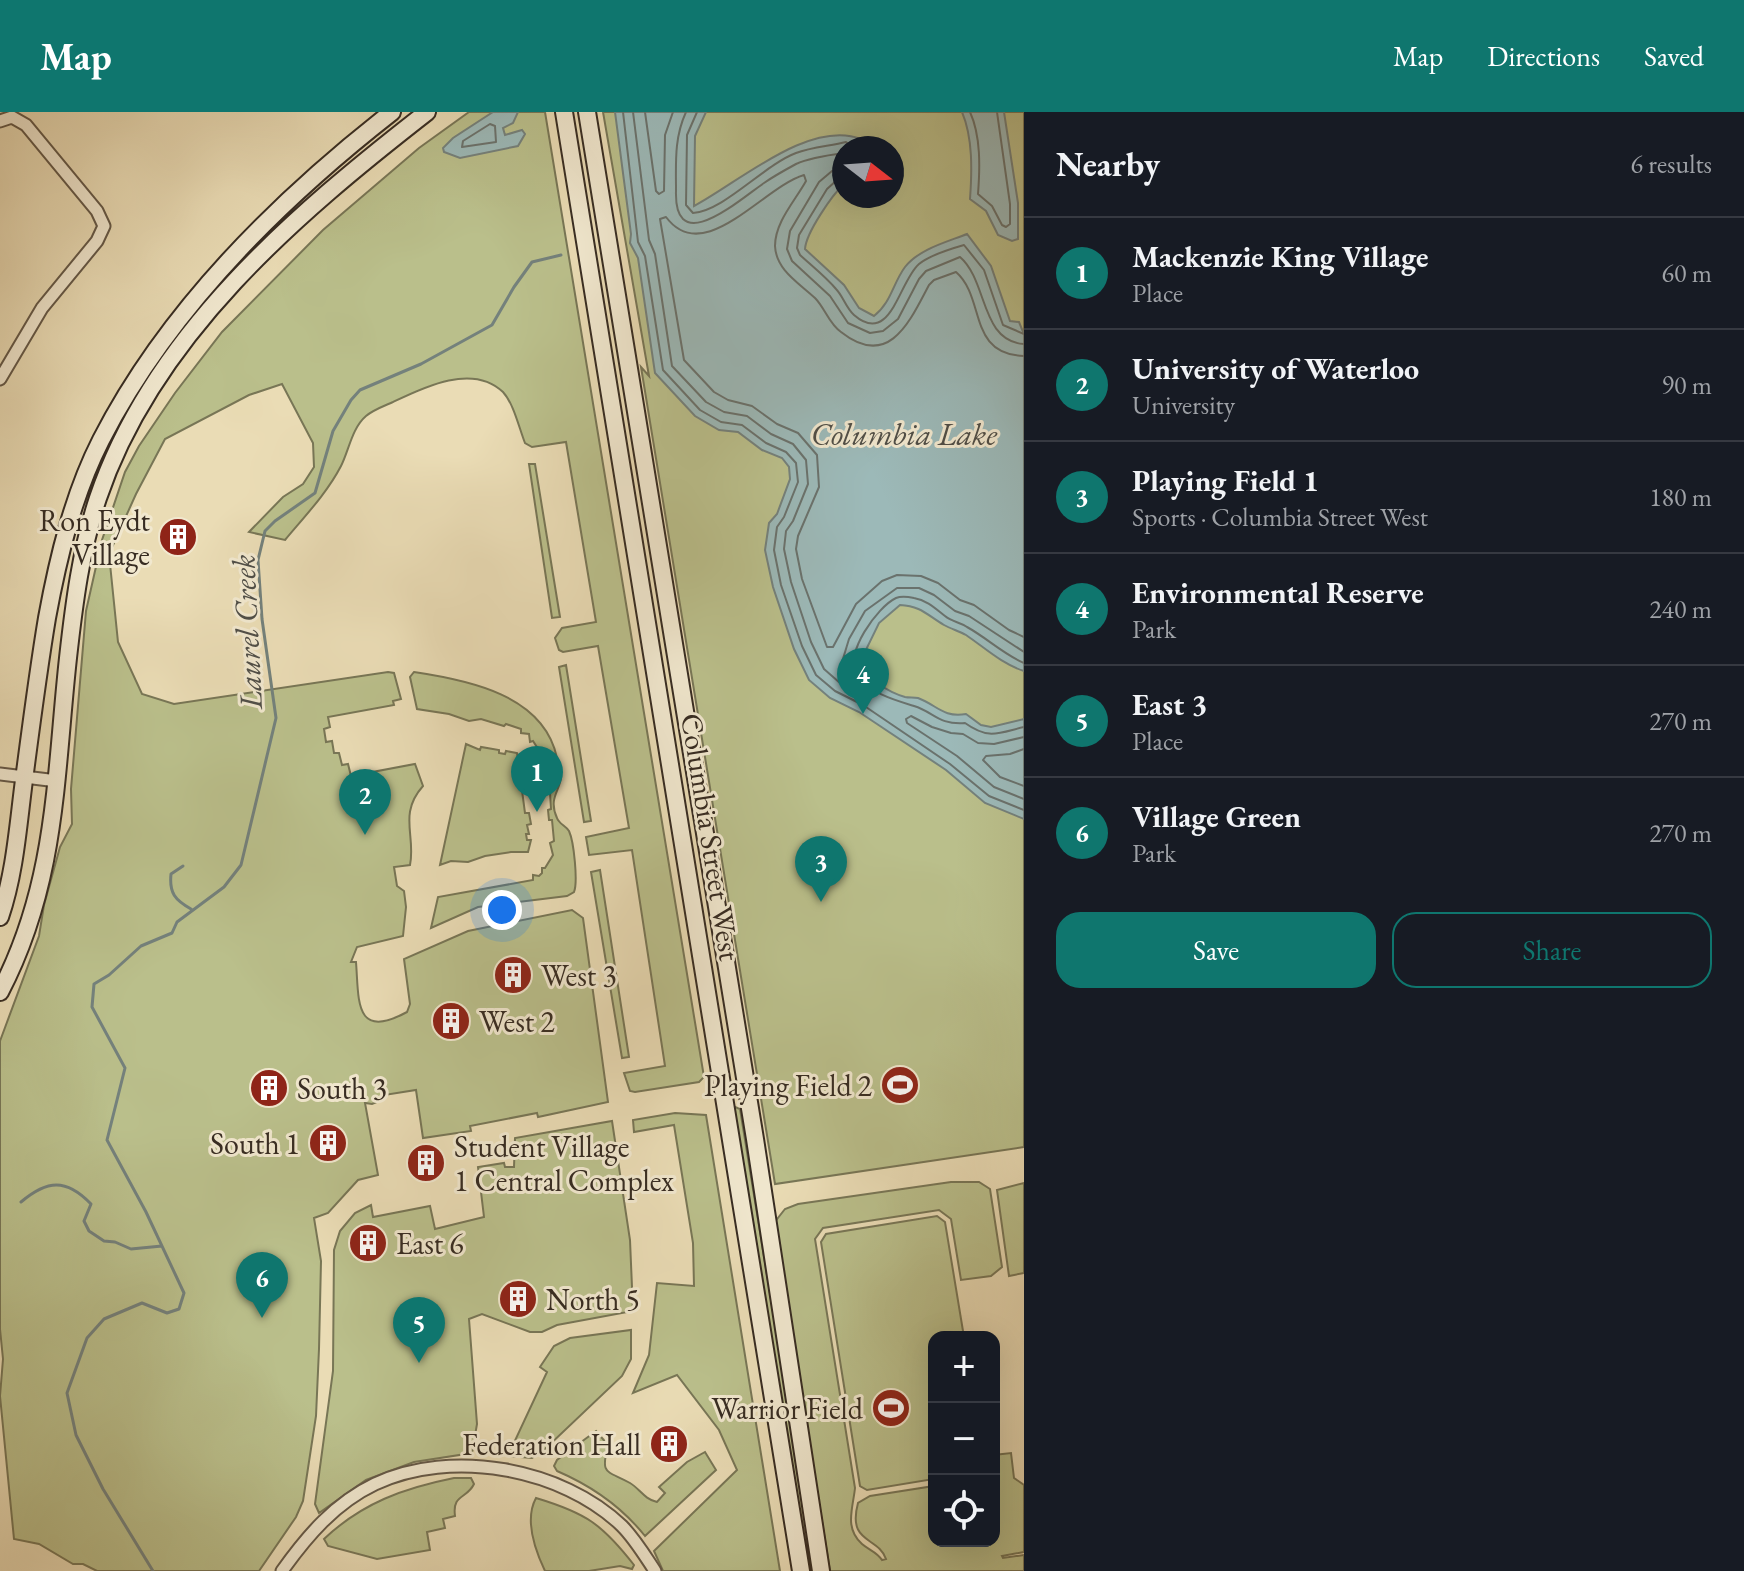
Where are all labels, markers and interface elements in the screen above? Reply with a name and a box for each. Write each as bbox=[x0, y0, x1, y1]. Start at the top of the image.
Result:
text: Map bbox=[40, 32, 112, 81]
text: Map bbox=[1393, 38, 1443, 74]
text: Directions bbox=[1487, 38, 1600, 74]
text: Saved bbox=[1644, 38, 1704, 74]
north arrow bbox=[832, 136, 904, 208]
text: Nearby bbox=[1056, 142, 1160, 186]
text: 6 results bbox=[1631, 147, 1712, 181]
text: Mackenzie King Village bbox=[1132, 237, 1429, 276]
text: 1 bbox=[1075, 256, 1089, 290]
text: 60 m bbox=[1662, 256, 1712, 290]
text: Place bbox=[1132, 276, 1183, 310]
text: University of Waterloo bbox=[1132, 349, 1419, 388]
text: 2 bbox=[1075, 368, 1089, 402]
text: 90 m bbox=[1662, 368, 1712, 402]
text: University bbox=[1132, 388, 1235, 422]
water label: Columbia Lake bbox=[811, 413, 998, 455]
text: Playing Field 1 bbox=[1132, 461, 1319, 500]
text: 3 bbox=[1075, 480, 1089, 514]
text: 180 m bbox=[1649, 480, 1712, 514]
text: Sports · Columbia Street West bbox=[1132, 500, 1428, 534]
place label: Ron Eydt Village bbox=[39, 501, 151, 574]
building icon: Ron Eydt Village bbox=[157, 516, 199, 558]
water label: Laurel Creek bbox=[222, 553, 272, 712]
text: Environmental Reserve bbox=[1132, 573, 1424, 612]
text: 4 bbox=[1075, 592, 1089, 626]
text: 240 m bbox=[1649, 592, 1712, 626]
text: Park bbox=[1132, 612, 1176, 646]
pin: 4 bbox=[837, 648, 889, 714]
text: East 3 bbox=[1132, 685, 1207, 724]
text: 5 bbox=[1075, 704, 1089, 738]
text: 270 m bbox=[1649, 704, 1712, 738]
street label: Columbia Street West bbox=[672, 710, 750, 964]
text: Place bbox=[1132, 724, 1183, 758]
pin: 1 bbox=[511, 746, 563, 812]
pin: 2 bbox=[339, 769, 391, 835]
text: Village Green bbox=[1132, 797, 1301, 836]
text: 6 bbox=[1075, 816, 1089, 850]
text: 270 m bbox=[1649, 816, 1712, 850]
pin: 3 bbox=[795, 836, 847, 902]
text: Park bbox=[1132, 836, 1176, 870]
your location bbox=[482, 890, 522, 930]
button: Save bbox=[1056, 912, 1376, 988]
button: Share bbox=[1392, 912, 1712, 988]
building icon: West 3 bbox=[492, 954, 534, 996]
place label: West 3 bbox=[541, 956, 617, 995]
building icon: West 2 bbox=[430, 1000, 472, 1042]
place label: West 2 bbox=[479, 1002, 555, 1041]
sports icon: Playing Field 2 bbox=[879, 1064, 921, 1106]
place label: Playing Field 2 bbox=[704, 1066, 873, 1105]
building icon: South 3 bbox=[248, 1067, 290, 1109]
place label: South 3 bbox=[297, 1069, 387, 1108]
building icon: South 1 bbox=[307, 1122, 349, 1164]
place label: South 1 bbox=[210, 1124, 300, 1163]
place label: Student Village 1 Central Complex bbox=[454, 1127, 674, 1200]
building icon: Student Village 1 Central Complex bbox=[405, 1142, 447, 1184]
building icon: East 6 bbox=[347, 1222, 389, 1264]
place label: East 6 bbox=[396, 1224, 464, 1263]
pin: 6 bbox=[236, 1252, 288, 1318]
building icon: North 5 bbox=[497, 1278, 539, 1320]
place label: North 5 bbox=[546, 1280, 640, 1319]
pin: 5 bbox=[393, 1297, 445, 1363]
map controls bbox=[928, 1331, 1000, 1547]
button: + bbox=[928, 1331, 1000, 1403]
sports icon: Warrior Field bbox=[870, 1387, 912, 1429]
place label: Warrior Field bbox=[712, 1389, 864, 1428]
button: − bbox=[928, 1403, 1000, 1475]
building icon: Federation Hall bbox=[648, 1423, 690, 1465]
place label: Federation Hall bbox=[462, 1425, 641, 1464]
button: locate bbox=[928, 1475, 1000, 1547]

